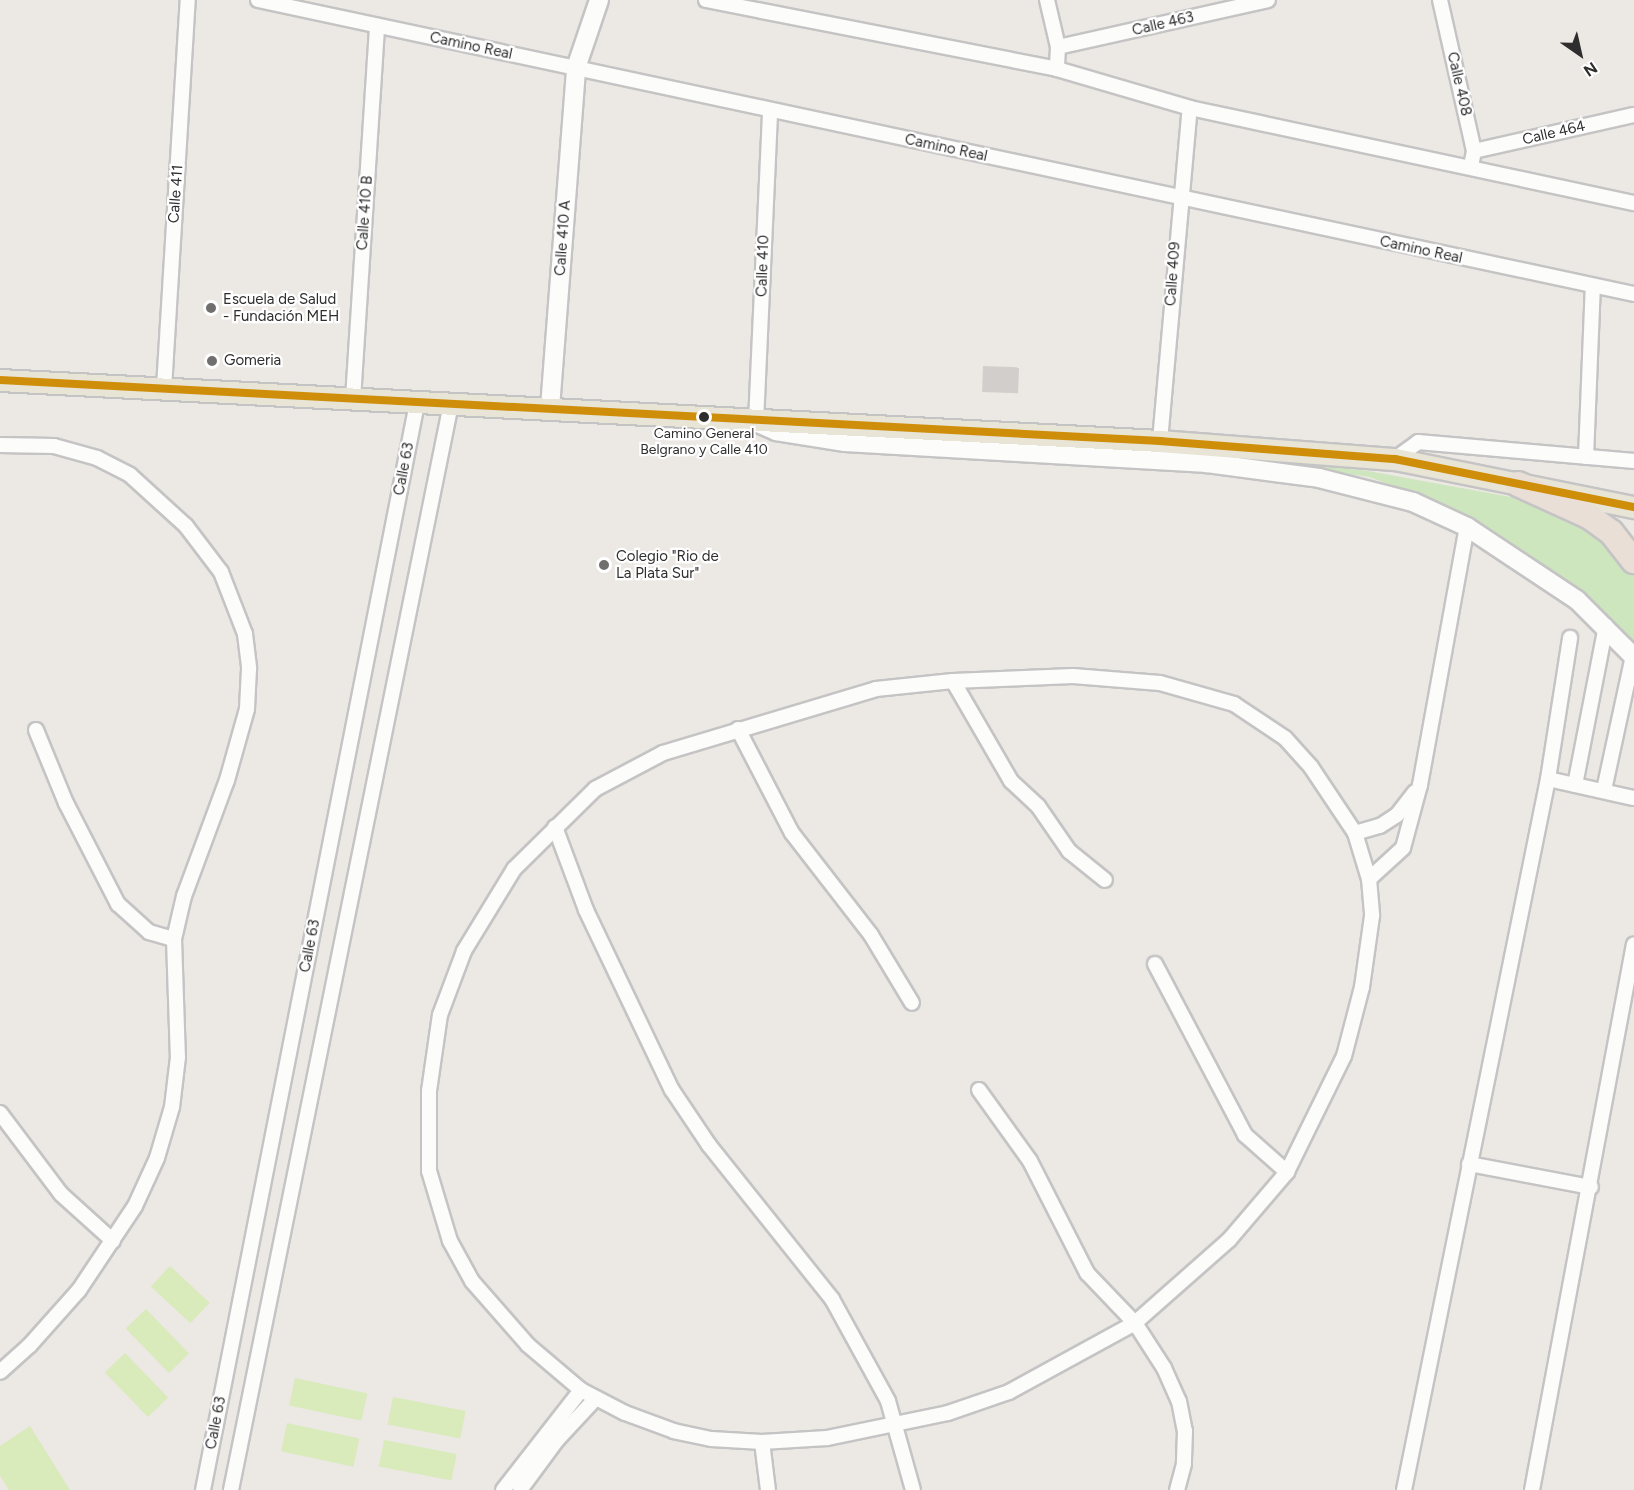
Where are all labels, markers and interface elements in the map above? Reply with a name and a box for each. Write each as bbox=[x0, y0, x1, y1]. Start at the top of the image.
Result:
street label: Calle 463 bbox=[1130, 8, 1196, 40]
north arrow bbox=[1550, 24, 1610, 84]
street label: Camino Real bbox=[428, 28, 514, 64]
street label: Calle 408 bbox=[1443, 50, 1475, 118]
text: N bbox=[1580, 58, 1601, 81]
street label: Calle 464 bbox=[1521, 117, 1587, 149]
street label: Camino Real bbox=[903, 130, 989, 166]
street label: Calle 411 bbox=[165, 164, 187, 224]
street label: Calle 410 B bbox=[353, 175, 377, 251]
street label: Calle 410 A bbox=[551, 199, 575, 277]
street label: Camino Real bbox=[1378, 232, 1464, 268]
street label: Calle 410 bbox=[753, 235, 773, 297]
street label: Calle 409 bbox=[1162, 241, 1184, 307]
place label: Escuela de Salud - Fundación MEH bbox=[223, 290, 339, 325]
marker: Escuela de Salud - Fundación MEH bbox=[204, 301, 218, 315]
place label: Gomeria bbox=[224, 352, 281, 370]
marker: Gomeria bbox=[205, 354, 219, 368]
marker: Camino General Belgrano y Calle 410 bbox=[698, 411, 710, 423]
place label: Camino General Belgrano y Calle 410 bbox=[640, 426, 768, 458]
street label: Calle 63 bbox=[390, 441, 418, 497]
place label: Colegio "Rio de La Plata Sur" bbox=[616, 547, 719, 582]
marker: Colegio "Rio de La Plata Sur" bbox=[597, 558, 611, 572]
street label: Calle 63 bbox=[296, 918, 324, 974]
street label: Calle 63 bbox=[202, 1395, 230, 1451]

